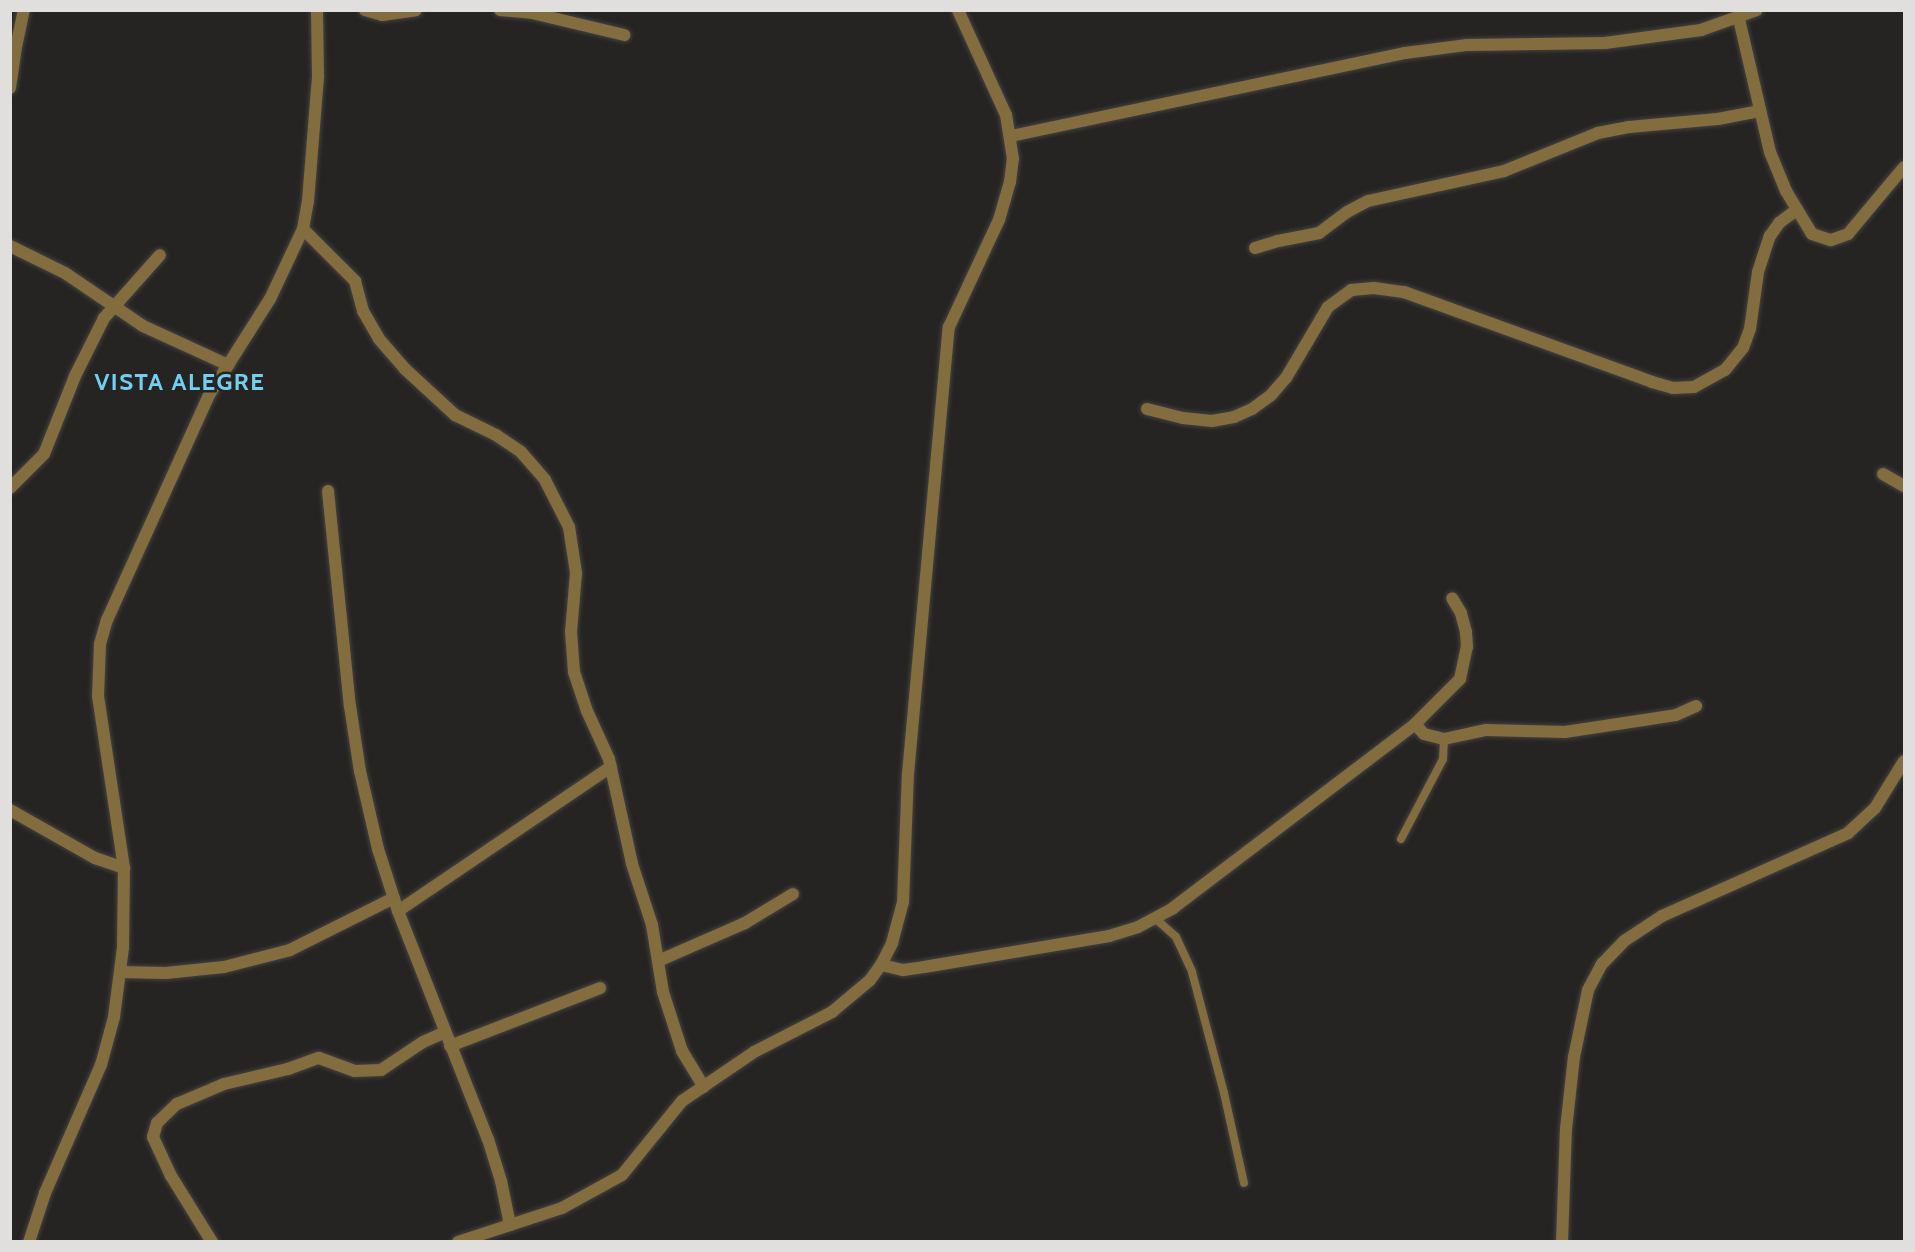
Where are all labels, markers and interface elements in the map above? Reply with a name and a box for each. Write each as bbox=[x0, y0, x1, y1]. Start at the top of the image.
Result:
district label: VISTA ALEGRE bbox=[95, 368, 265, 396]

